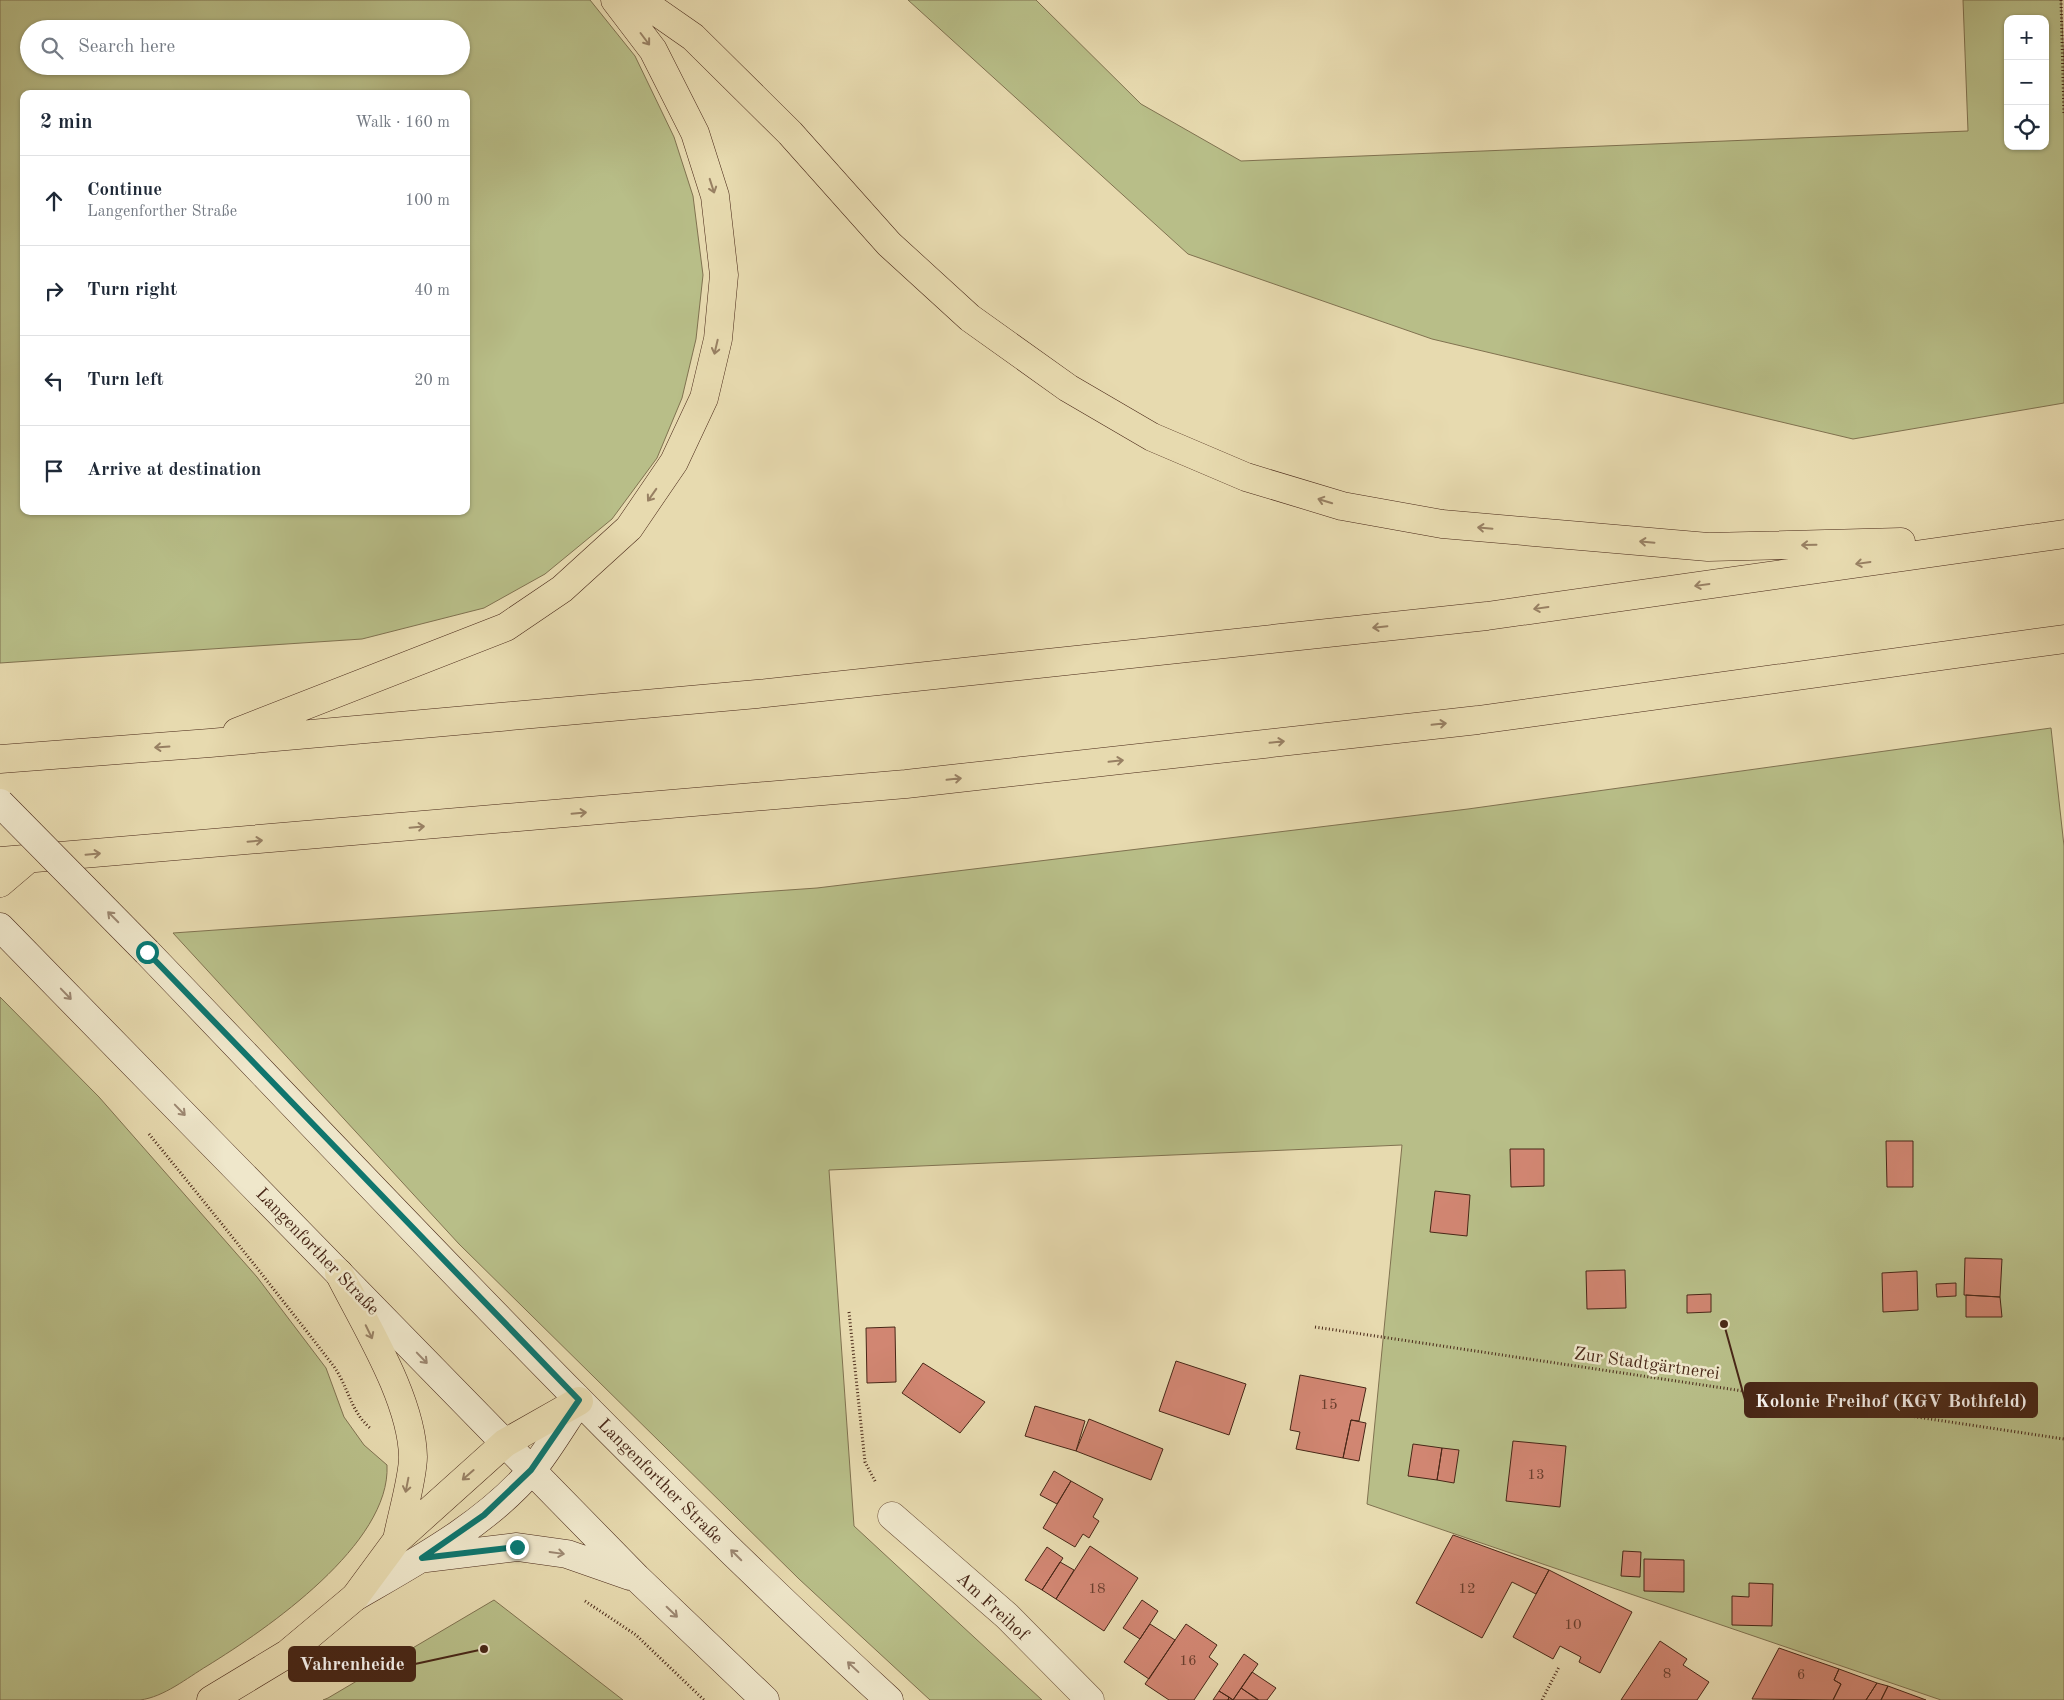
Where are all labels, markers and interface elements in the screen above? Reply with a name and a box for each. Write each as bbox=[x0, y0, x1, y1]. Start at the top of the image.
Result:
map controls bbox=[2004, 15, 2049, 150]
button: + bbox=[2004, 15, 2049, 60]
search box bbox=[20, 20, 470, 75]
one-way arrow bbox=[639, 32, 650, 45]
icon: search bbox=[38, 34, 66, 62]
text: Search here bbox=[78, 38, 175, 57]
button: − bbox=[2004, 60, 2049, 105]
button: locate bbox=[2004, 105, 2049, 150]
text: 2 min bbox=[40, 112, 93, 133]
text: Walk · 160 m bbox=[355, 115, 450, 131]
one-way arrow bbox=[708, 178, 717, 193]
text: Continue bbox=[87, 181, 162, 200]
icon: ahead bbox=[40, 187, 68, 215]
text: 100 m bbox=[405, 193, 450, 209]
text: Langenforther Straße bbox=[87, 204, 237, 220]
icon: right bbox=[40, 277, 68, 305]
text: Turn right bbox=[87, 281, 177, 300]
text: 40 m bbox=[414, 283, 450, 299]
one-way arrow bbox=[711, 339, 720, 355]
icon: left bbox=[40, 367, 68, 395]
text: Turn left bbox=[87, 371, 164, 390]
text: 20 m bbox=[414, 373, 450, 389]
icon: arrive bbox=[40, 457, 68, 485]
text: Arrive at destination bbox=[87, 461, 261, 480]
one-way arrow bbox=[647, 487, 657, 501]
one-way arrow bbox=[1317, 496, 1333, 506]
one-way arrow bbox=[1477, 523, 1493, 533]
one-way arrow bbox=[1639, 537, 1655, 547]
one-way arrow bbox=[1801, 540, 1818, 550]
one-way arrow bbox=[1856, 558, 1872, 568]
one-way arrow bbox=[1695, 581, 1711, 591]
one-way arrow bbox=[1534, 603, 1550, 613]
one-way arrow bbox=[1372, 622, 1388, 632]
one-way arrow bbox=[1431, 719, 1447, 729]
one-way arrow bbox=[1269, 737, 1285, 747]
one-way arrow bbox=[154, 742, 170, 752]
one-way arrow bbox=[1108, 756, 1124, 766]
one-way arrow bbox=[946, 774, 962, 784]
one-way arrow bbox=[570, 808, 586, 817]
one-way arrow bbox=[409, 822, 425, 831]
one-way arrow bbox=[247, 836, 263, 845]
one-way arrow bbox=[85, 850, 101, 859]
one-way arrow bbox=[107, 911, 119, 924]
route start bbox=[136, 941, 159, 964]
one-way arrow bbox=[60, 988, 72, 1001]
one-way arrow bbox=[174, 1104, 186, 1117]
street label: Langenforther Straße bbox=[252, 1185, 382, 1319]
one-way arrow bbox=[364, 1324, 374, 1339]
street label: Zur Stadtgärtnerei bbox=[1573, 1345, 1721, 1383]
one-way arrow bbox=[416, 1351, 428, 1364]
callout: Kolonie Freihof (KGV Bothfeld) bbox=[1745, 1383, 2037, 1417]
text: Kolonie Freihof (KGV Bothfeld) bbox=[1755, 1393, 2027, 1412]
house number: 15 bbox=[1320, 1398, 1338, 1413]
street label: Langenforther Straße bbox=[594, 1416, 726, 1548]
house number: 13 bbox=[1527, 1468, 1545, 1483]
one-way arrow bbox=[462, 1469, 475, 1481]
one-way arrow bbox=[402, 1477, 412, 1493]
route end bbox=[506, 1536, 529, 1559]
one-way arrow bbox=[548, 1548, 564, 1558]
one-way arrow bbox=[730, 1549, 742, 1561]
street label: Am Freihof bbox=[953, 1569, 1032, 1645]
house number: 18 bbox=[1088, 1582, 1106, 1597]
house number: 12 bbox=[1458, 1582, 1476, 1597]
one-way arrow bbox=[666, 1606, 678, 1618]
house number: 10 bbox=[1564, 1618, 1582, 1633]
callout: Vahrenheide bbox=[289, 1647, 415, 1681]
house number: 16 bbox=[1179, 1654, 1197, 1669]
text: Vahrenheide bbox=[299, 1656, 405, 1675]
one-way arrow bbox=[846, 1661, 859, 1673]
house number: 8 bbox=[1663, 1667, 1671, 1682]
house number: 6 bbox=[1797, 1668, 1805, 1683]

